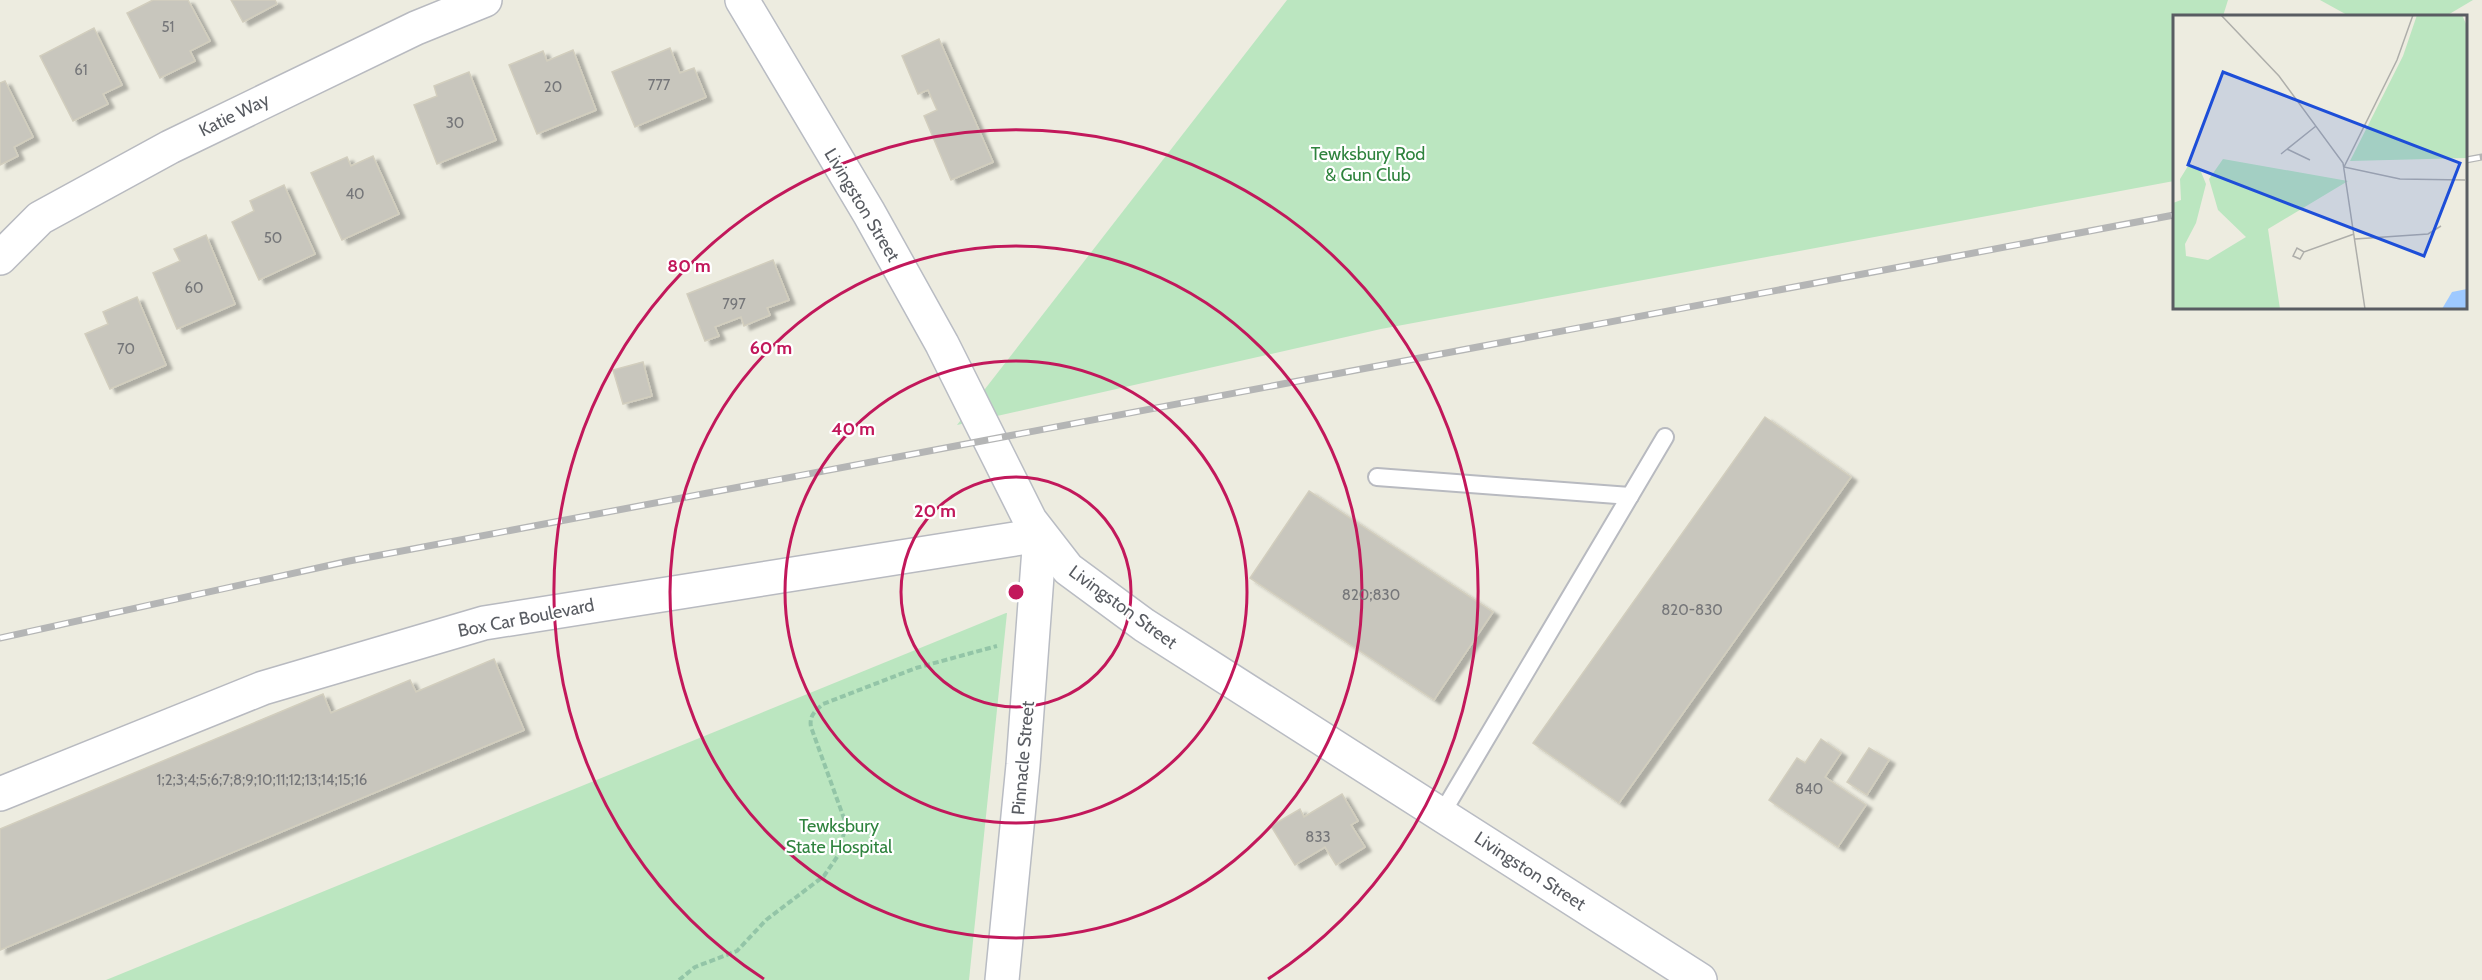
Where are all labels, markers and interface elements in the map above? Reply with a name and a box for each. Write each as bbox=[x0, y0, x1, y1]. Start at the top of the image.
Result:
inset map bbox=[2173, 15, 2467, 309]
house number: 51 bbox=[161, 18, 175, 36]
house number: 61 bbox=[74, 61, 88, 79]
house number: 777 bbox=[648, 76, 671, 94]
house number: 20 bbox=[544, 78, 562, 96]
street label: Katie Way bbox=[195, 89, 273, 141]
house number: 30 bbox=[446, 114, 464, 132]
park label: Tewksbury Rod & Gun Club bbox=[1311, 143, 1425, 186]
street label: Livingston Street bbox=[820, 144, 904, 266]
house number: 40 bbox=[345, 185, 365, 203]
house number: 50 bbox=[264, 229, 282, 247]
text: 80 m bbox=[667, 255, 711, 277]
house number: 60 bbox=[185, 279, 204, 297]
house number: 797 bbox=[722, 295, 746, 313]
text: 60 m bbox=[750, 337, 792, 359]
house number: 70 bbox=[117, 340, 135, 358]
text: 40 m bbox=[831, 418, 875, 440]
text: 20 m bbox=[914, 500, 956, 522]
street label: Livingston Street bbox=[1065, 560, 1181, 654]
centre of rings bbox=[1006, 582, 1026, 602]
house number: 820;830 bbox=[1342, 586, 1400, 604]
street label: Box Car Boulevard bbox=[456, 594, 596, 642]
house number: 820-830 bbox=[1661, 601, 1723, 619]
street label: Pinnacle Street bbox=[1007, 700, 1039, 816]
house number: 1;2;3;4;5;6;7;8;9;10;11;12;13;14;15;16 bbox=[157, 771, 367, 789]
house number: 840 bbox=[1795, 780, 1823, 798]
park label: Tewksbury State Hospital bbox=[786, 815, 893, 858]
street label: Livingston Street bbox=[1470, 827, 1590, 915]
house number: 833 bbox=[1305, 828, 1331, 846]

